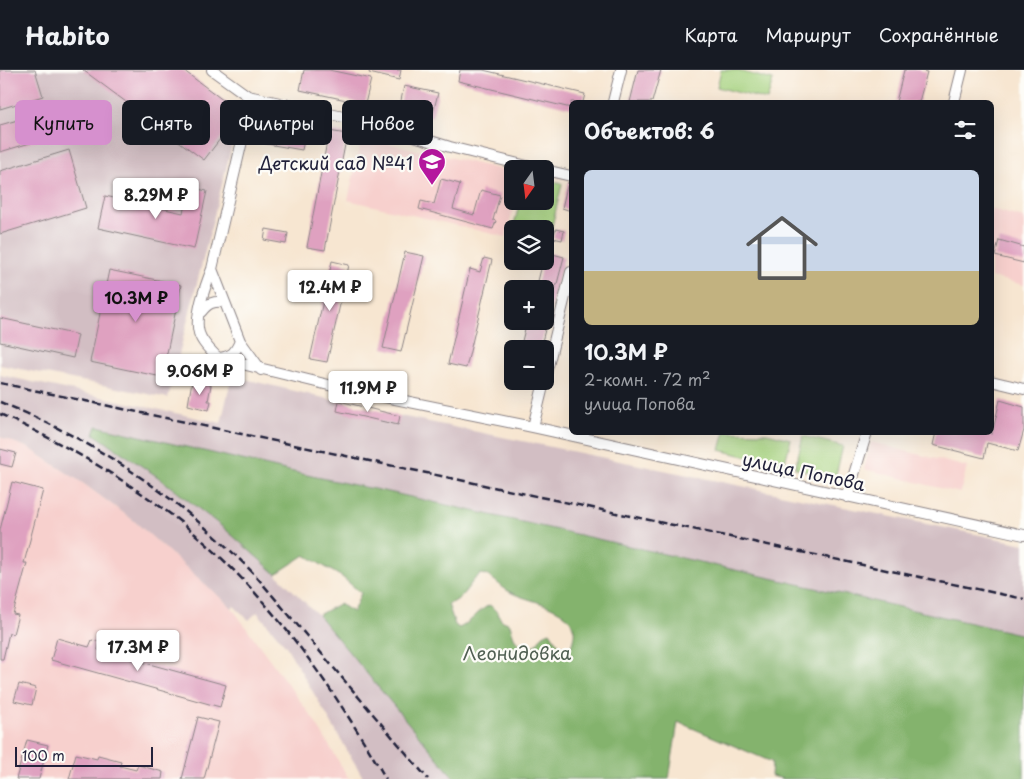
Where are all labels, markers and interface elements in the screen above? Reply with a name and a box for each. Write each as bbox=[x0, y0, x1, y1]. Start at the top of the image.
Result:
text: Habito bbox=[25, 17, 110, 53]
text: Карта bbox=[685, 21, 737, 48]
text: Маршрут bbox=[765, 21, 851, 48]
text: Сохранённые bbox=[879, 21, 999, 48]
chip: Купить bbox=[15, 100, 112, 145]
chip: Снять bbox=[122, 100, 210, 145]
chip: Фильтры bbox=[220, 100, 332, 145]
chip: Новое bbox=[342, 100, 433, 145]
text: Объектов: 6 bbox=[584, 114, 715, 146]
icon: filters bbox=[951, 116, 979, 144]
school or university icon: Детский сад №41 bbox=[417, 147, 447, 186]
place label: Детский сад №41 bbox=[258, 149, 413, 176]
north arrow bbox=[504, 160, 554, 210]
map controls bbox=[504, 160, 554, 390]
pin: 8.29M ₽ bbox=[110, 178, 202, 220]
text: 8.29M ₽ bbox=[124, 182, 188, 206]
icon: home bbox=[737, 203, 827, 293]
button: layers bbox=[504, 220, 554, 270]
pin: 12.4M ₽ bbox=[284, 270, 376, 312]
text: 12.4M ₽ bbox=[299, 274, 361, 298]
pin: 10.3M ₽ bbox=[90, 280, 182, 323]
button: + bbox=[504, 280, 554, 330]
text: 10.3M ₽ bbox=[104, 285, 168, 309]
text: 10.3M ₽ bbox=[584, 335, 668, 367]
button: − bbox=[504, 340, 554, 390]
pin: 9.06M ₽ bbox=[154, 354, 246, 396]
text: 9.06M ₽ bbox=[167, 358, 233, 382]
text: 2-комн. · 72 m² bbox=[584, 367, 711, 391]
pin: 11.9M ₽ bbox=[322, 370, 414, 413]
text: 11.9M ₽ bbox=[339, 375, 397, 399]
text: улица Попова bbox=[584, 391, 695, 415]
street label: улица Попова bbox=[740, 445, 869, 497]
pin: 17.3M ₽ bbox=[92, 630, 184, 672]
text: 17.3M ₽ bbox=[107, 634, 169, 658]
park label: Леонидовка bbox=[463, 639, 572, 666]
scale bar bbox=[15, 744, 152, 767]
text: 100 m bbox=[22, 745, 65, 766]

